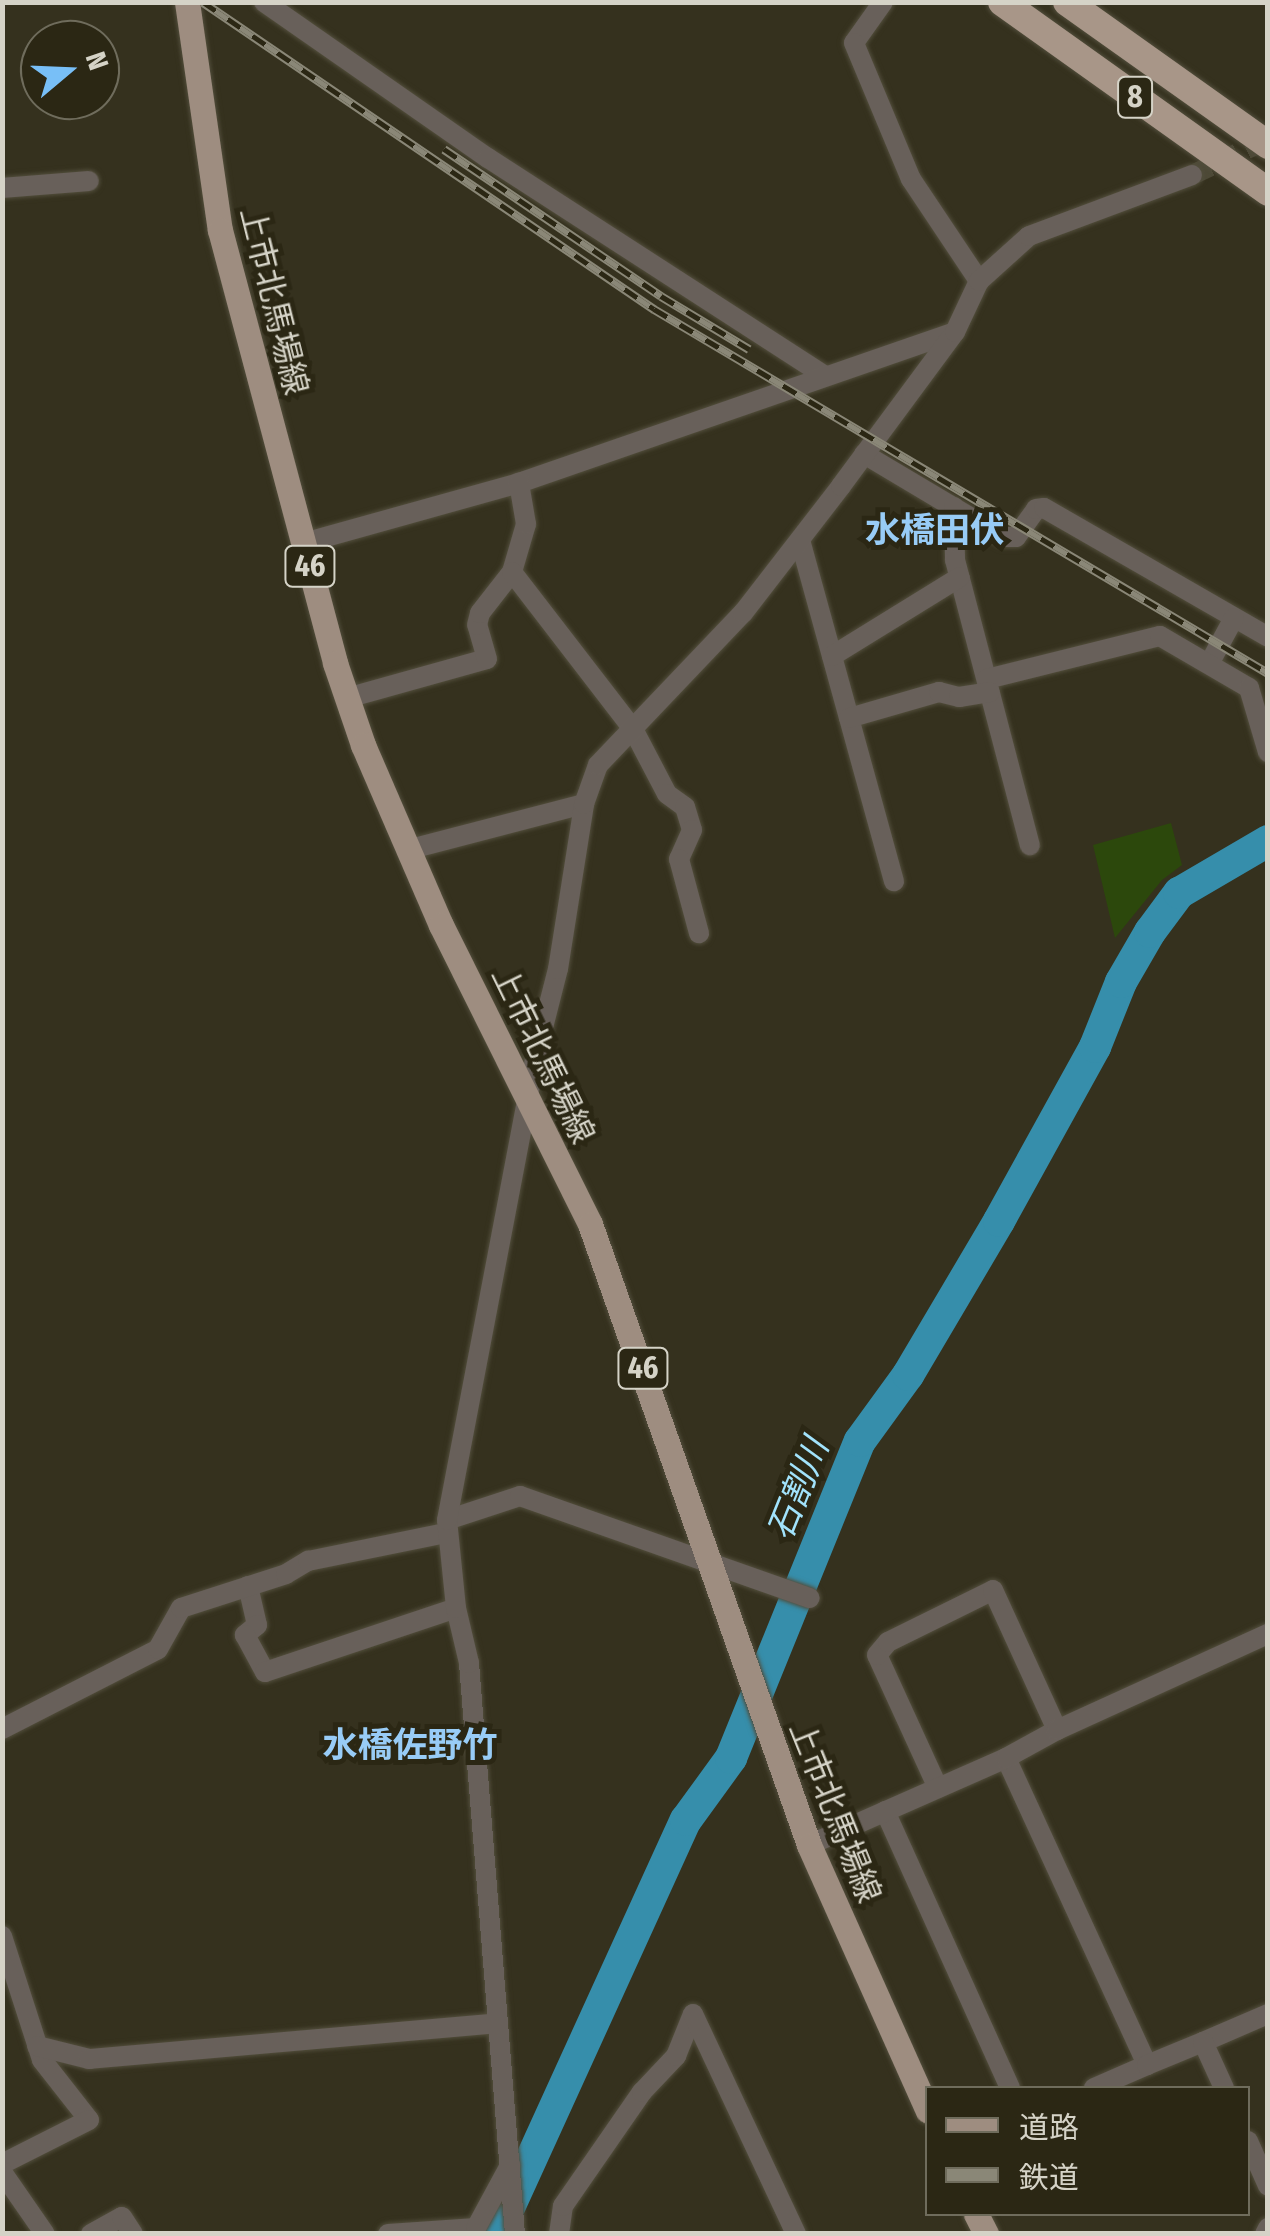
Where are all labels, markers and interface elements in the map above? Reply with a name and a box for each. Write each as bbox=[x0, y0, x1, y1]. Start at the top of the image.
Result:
north arrow bbox=[20, 20, 120, 120]
text: N bbox=[79, 47, 115, 74]
road number: 8 bbox=[1115, 72, 1155, 122]
street label: 上市北馬場線 bbox=[232, 203, 316, 399]
district label: 水橋田伏 bbox=[865, 509, 1005, 551]
road number: 46 bbox=[282, 541, 338, 591]
street label: 上市北馬場線 bbox=[484, 960, 602, 1150]
road number: 46 bbox=[616, 1343, 670, 1393]
water label: 石割川 bbox=[759, 1432, 837, 1546]
street label: 上市北馬場線 bbox=[781, 1716, 889, 1908]
district label: 水橋佐野竹 bbox=[323, 1724, 497, 1766]
legend bbox=[925, 2086, 1250, 2216]
text: 道路 bbox=[1019, 2110, 1079, 2146]
text: 鉄道 bbox=[1019, 2160, 1079, 2196]

